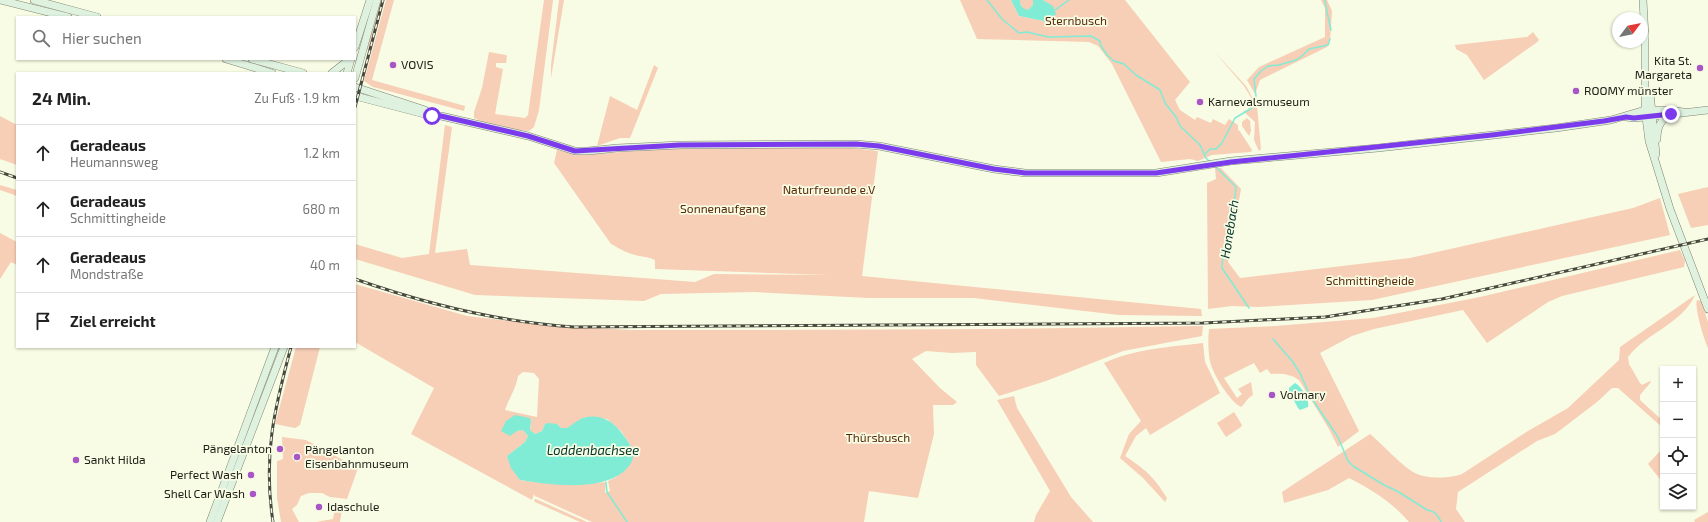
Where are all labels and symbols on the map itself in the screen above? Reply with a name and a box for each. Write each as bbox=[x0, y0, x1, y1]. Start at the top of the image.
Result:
north arrow bbox=[1612, 12, 1648, 48]
park label: Sternbusch bbox=[1045, 13, 1107, 27]
place label: Kita St. Margareta bbox=[1635, 53, 1692, 81]
place label: VOVIS bbox=[401, 57, 434, 71]
marker: VOVIS bbox=[388, 60, 398, 70]
marker: Kita St. Margareta bbox=[1695, 63, 1705, 73]
place label: ROOMY münster bbox=[1584, 83, 1674, 97]
marker: ROOMY münster bbox=[1571, 86, 1581, 96]
place label: Karnevalsmuseum bbox=[1208, 94, 1310, 108]
marker: Karnevalsmuseum bbox=[1195, 97, 1205, 107]
route end bbox=[1662, 105, 1680, 123]
route start bbox=[423, 107, 441, 125]
park label: Naturfreunde e.V bbox=[783, 182, 876, 196]
water label: Honebach bbox=[1216, 199, 1242, 259]
park label: Sonnenaufgang bbox=[680, 201, 766, 215]
park label: Schmittingheide bbox=[1326, 273, 1414, 287]
place label: Volmary bbox=[1280, 387, 1326, 401]
marker: Volmary bbox=[1267, 390, 1277, 400]
park label: Thürsbusch bbox=[846, 430, 910, 444]
place label: Pängelanton bbox=[203, 441, 272, 455]
place label: Pängelanton Eisenbahnmuseum bbox=[305, 442, 409, 470]
water label: Loddenbachsee bbox=[547, 442, 639, 458]
marker: Pängelanton bbox=[275, 444, 285, 454]
place label: Sankt Hilda bbox=[84, 452, 146, 466]
marker: Pängelanton Eisenbahnmuseum bbox=[292, 452, 302, 462]
marker: Sankt Hilda bbox=[71, 455, 81, 465]
place label: Perfect Wash bbox=[170, 467, 243, 481]
marker: Perfect Wash bbox=[246, 470, 256, 480]
place label: Shell Car Wash bbox=[164, 486, 245, 500]
marker: Shell Car Wash bbox=[248, 489, 258, 499]
place label: Idaschule bbox=[327, 499, 379, 513]
marker: Idaschule bbox=[314, 502, 324, 512]

